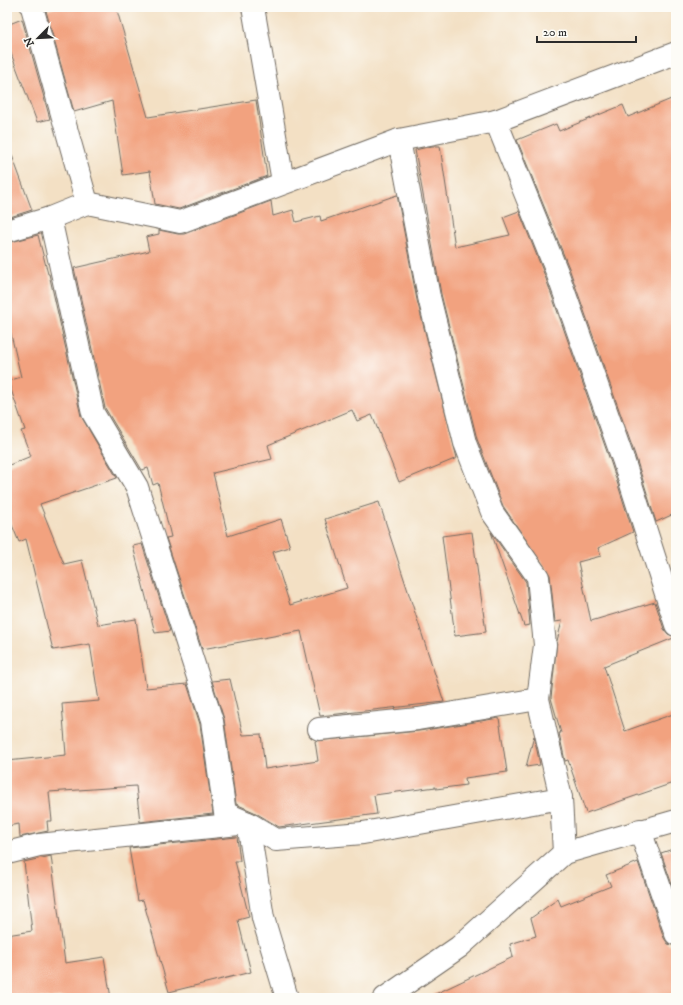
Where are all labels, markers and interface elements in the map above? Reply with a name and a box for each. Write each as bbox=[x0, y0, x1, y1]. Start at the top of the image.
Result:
north arrow bbox=[18, 18, 58, 58]
scale bar bbox=[537, 18, 636, 44]
text: 20 m bbox=[543, 25, 567, 40]
text: N bbox=[22, 35, 38, 49]

